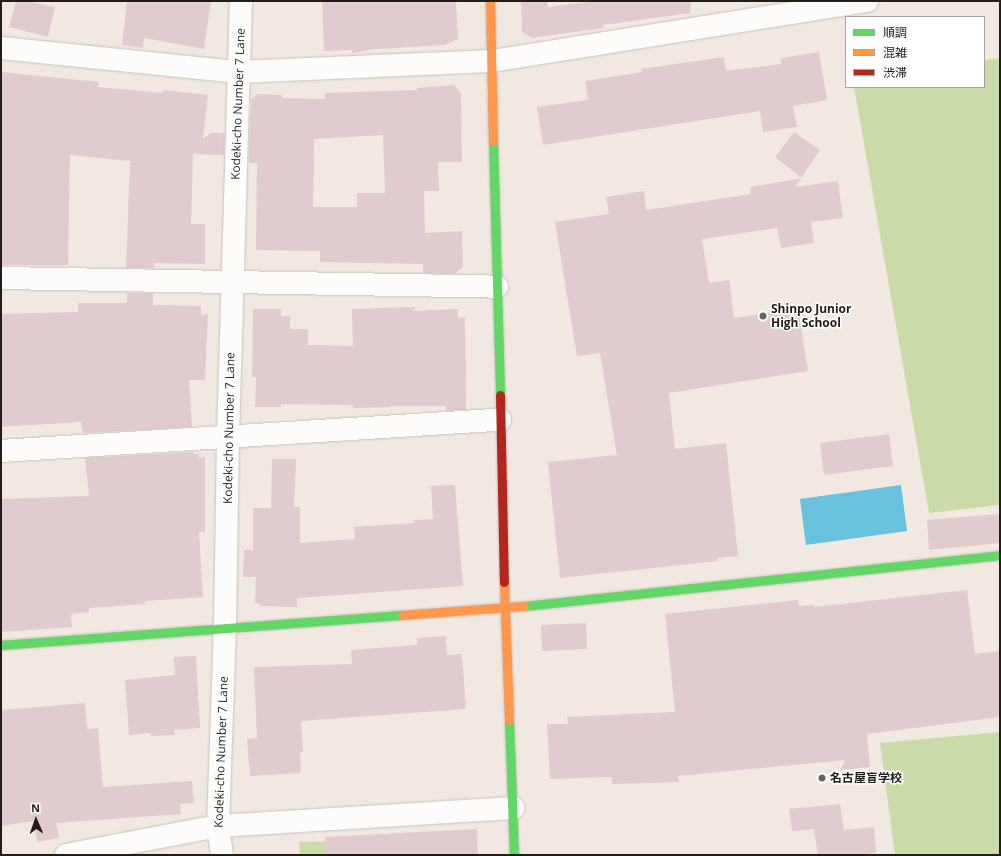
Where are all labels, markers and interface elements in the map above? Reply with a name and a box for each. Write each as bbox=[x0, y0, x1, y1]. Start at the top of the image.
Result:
legend bbox=[845, 16, 985, 88]
text: 順調 bbox=[883, 24, 907, 41]
street label: Kodeki-cho Number 7 Lane bbox=[228, 28, 248, 180]
text: 混雑 bbox=[883, 44, 907, 61]
text: 渋滞 bbox=[883, 64, 907, 81]
place label: Shinpo Junior High School bbox=[771, 302, 851, 330]
marker: Shinpo Junior High School bbox=[758, 311, 768, 321]
street label: Kodeki-cho Number 7 Lane bbox=[220, 352, 238, 504]
street label: Kodeki-cho Number 7 Lane bbox=[211, 676, 231, 828]
place label: 名古屋盲学校 bbox=[830, 771, 902, 785]
marker: 名古屋盲学校 bbox=[817, 773, 827, 783]
north arrow bbox=[16, 800, 56, 840]
text: N bbox=[31, 800, 40, 815]

